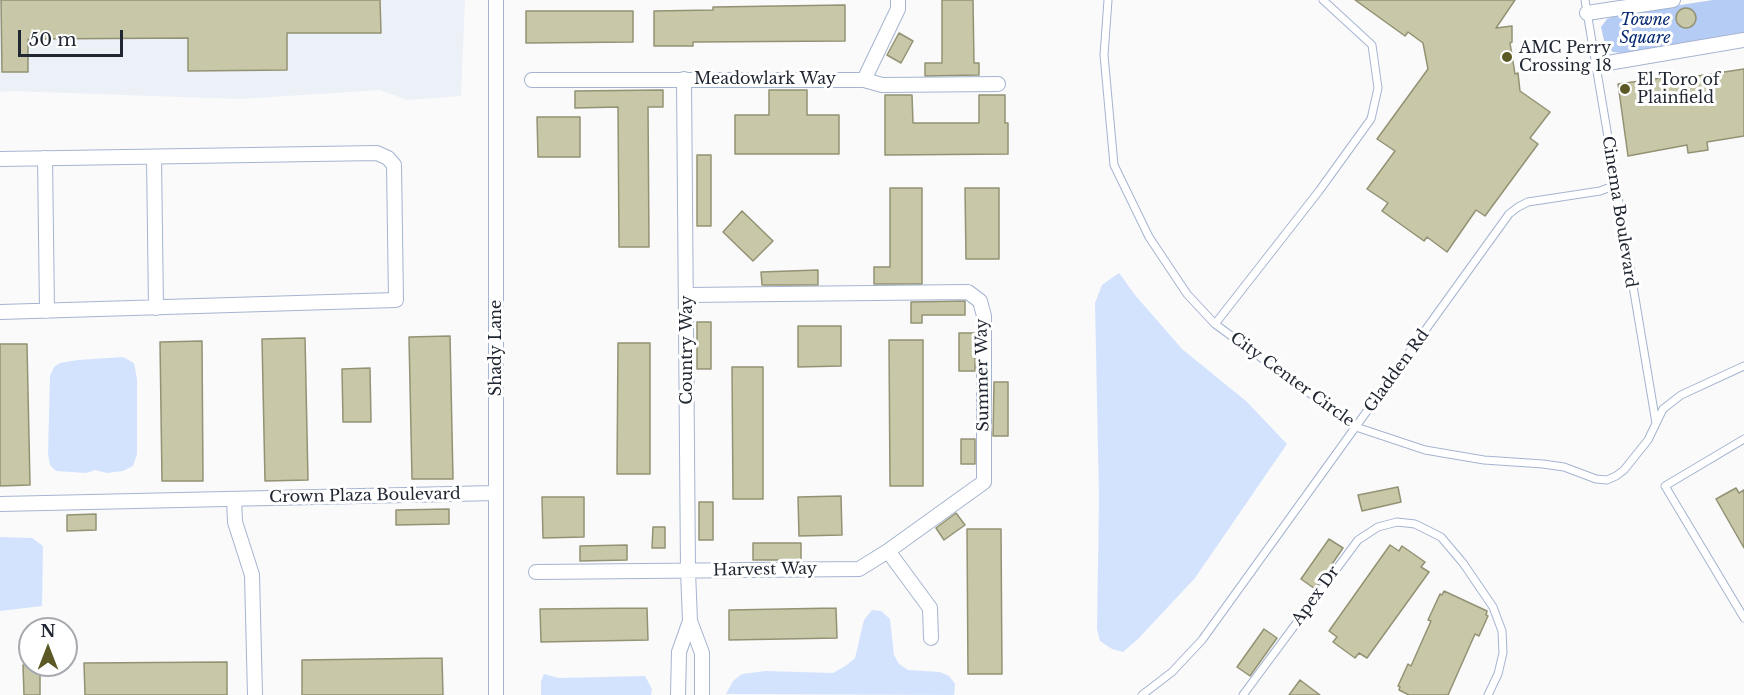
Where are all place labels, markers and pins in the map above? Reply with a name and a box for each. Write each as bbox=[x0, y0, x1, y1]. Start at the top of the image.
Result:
place label: AMC Perry Crossing 18 bbox=[1519, 38, 1612, 76]
marker: AMC Perry Crossing 18 bbox=[1500, 50, 1514, 64]
place label: El Toro of Plainfield bbox=[1637, 70, 1720, 108]
marker: El Toro of Plainfield bbox=[1618, 82, 1632, 96]

